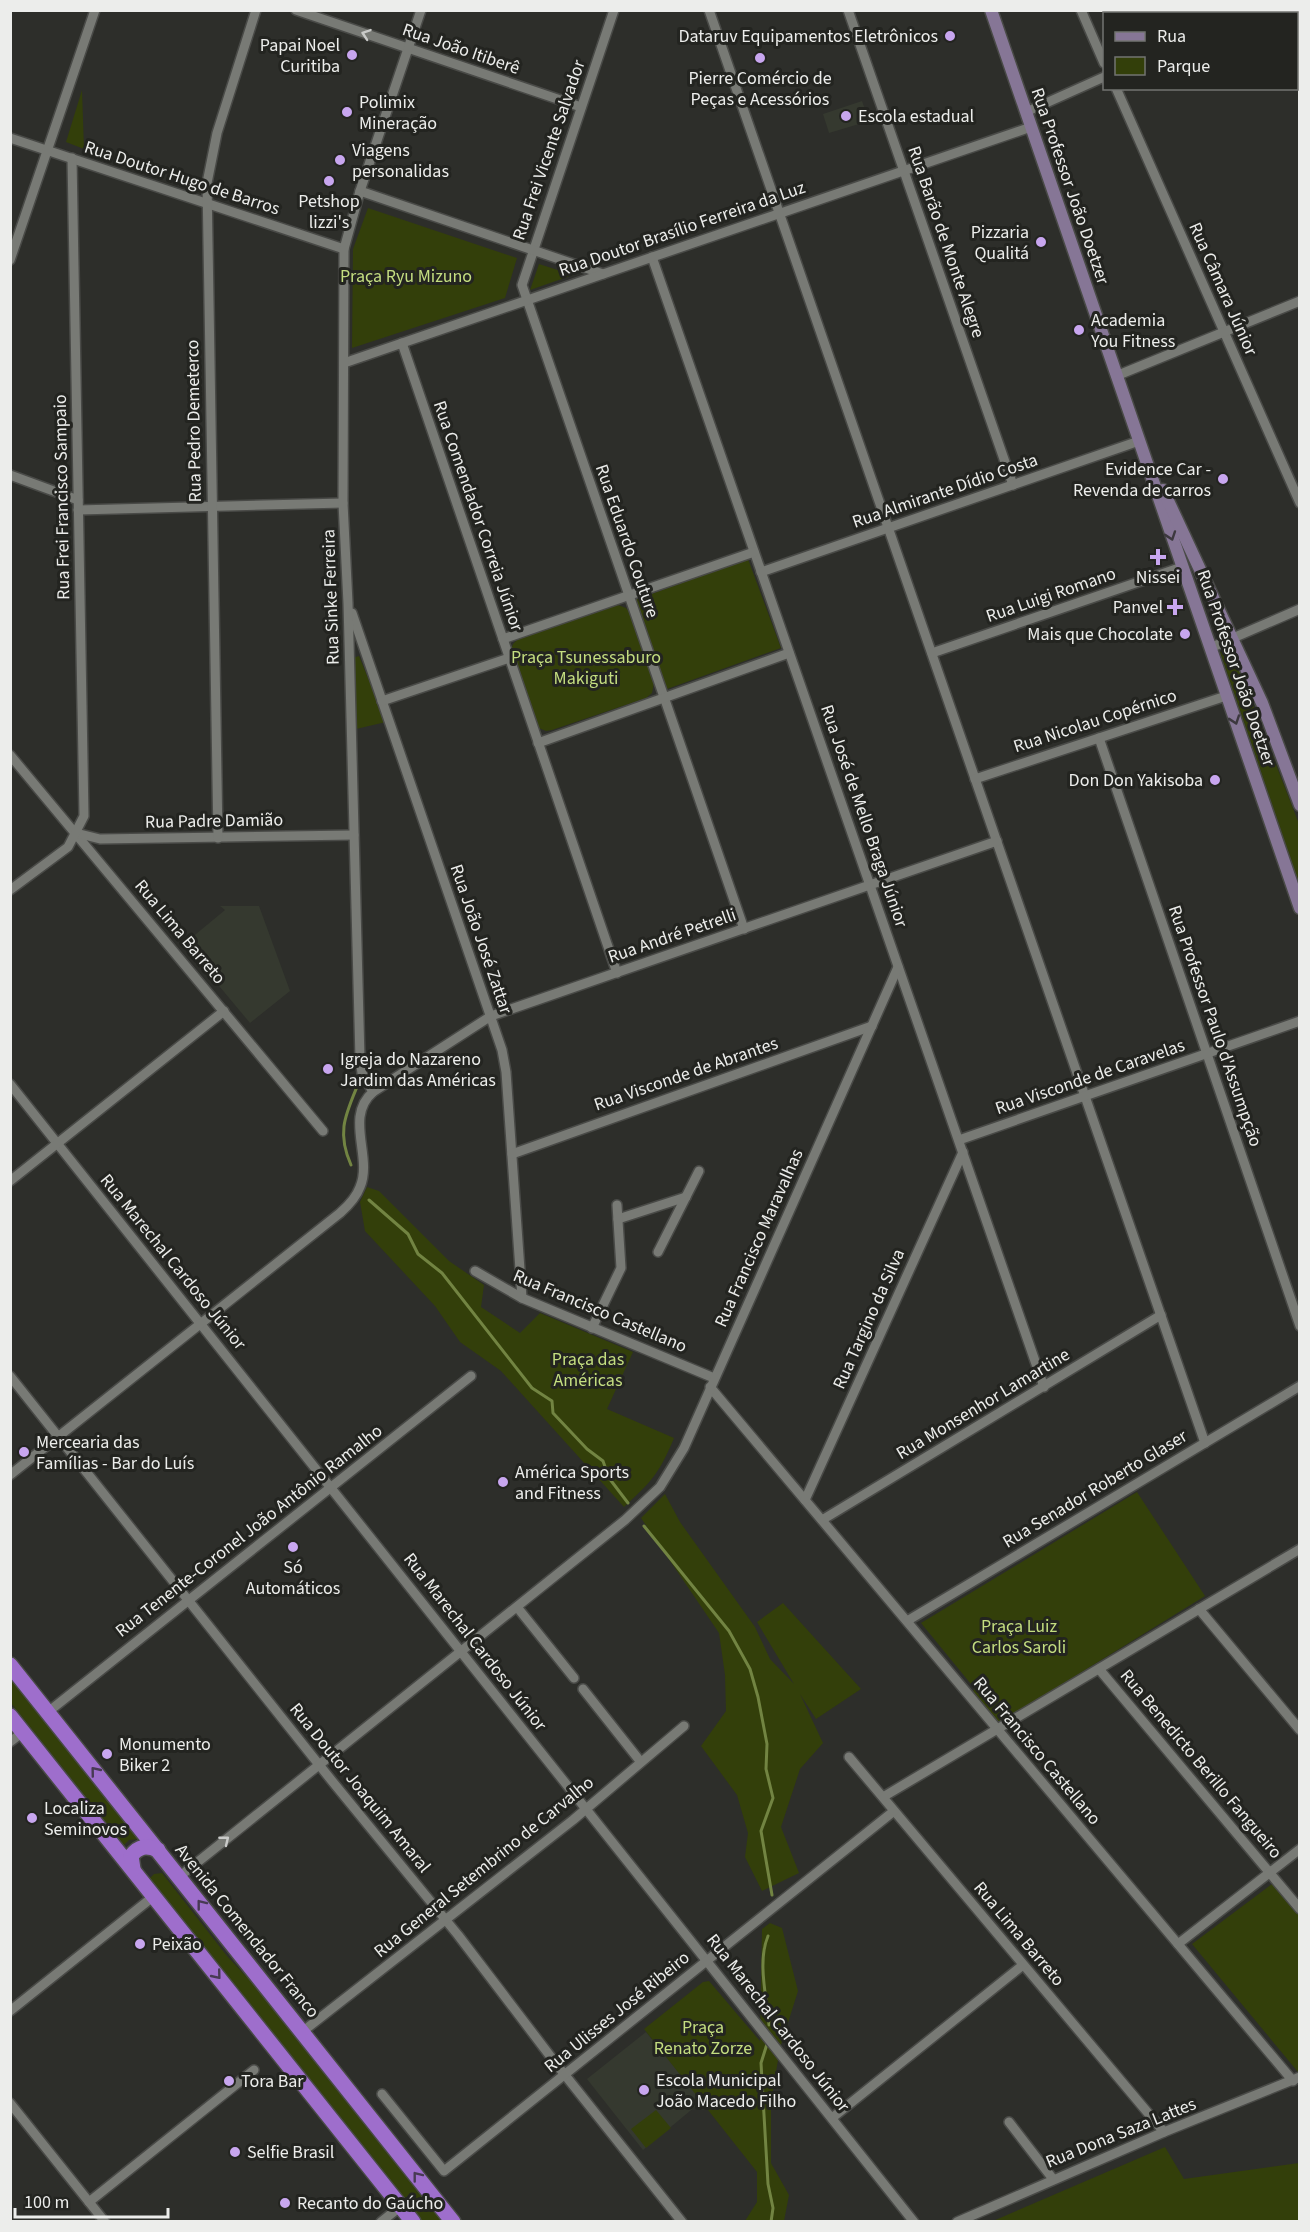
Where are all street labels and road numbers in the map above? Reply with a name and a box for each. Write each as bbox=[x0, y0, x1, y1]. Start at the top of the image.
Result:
street label: Rua João Itiberê bbox=[399, 17, 523, 81]
street label: Rua Frei Vicente Salvador bbox=[506, 56, 592, 244]
street label: Rua Professor João Doetzer bbox=[1025, 84, 1116, 288]
street label: Rua Doutor Hugo de Barros bbox=[81, 135, 283, 221]
street label: Rua Barão de Monte Alegre bbox=[901, 143, 991, 341]
street label: Rua Doutor Brasílio Ferreira da Luz bbox=[555, 175, 809, 283]
street label: Rua Câmara Júnior bbox=[1182, 218, 1264, 360]
street label: Rua Pedro Demeterco bbox=[180, 339, 208, 503]
street label: Rua Frei Francisco Sampaio bbox=[48, 394, 76, 600]
street label: Rua Comendador Correia Júnior bbox=[427, 397, 529, 635]
street label: Rua Almirante Dídio Costa bbox=[849, 447, 1041, 535]
street label: Rua Eduardo Couture bbox=[589, 461, 665, 621]
street label: Rua Sinke Ferreira bbox=[316, 529, 346, 665]
street label: Rua Luigi Romano bbox=[983, 561, 1119, 629]
street label: Rua Professor João Doetzer bbox=[1191, 566, 1282, 770]
street label: Rua Nicolau Copérnico bbox=[1010, 683, 1180, 759]
street label: Rua José de Mello Braga Júnior bbox=[814, 701, 914, 931]
street label: Rua Padre Damião bbox=[145, 807, 283, 835]
street label: Rua João José Zattar bbox=[444, 861, 519, 1018]
street label: Rua Lima Barreto bbox=[129, 874, 231, 990]
street label: Rua André Petrelli bbox=[605, 902, 739, 970]
street label: Rua Professor Paulo d'Assumpção bbox=[1162, 902, 1268, 1150]
street label: Rua Visconde de Abrantes bbox=[591, 1031, 781, 1117]
street label: Rua Visconde de Caravelas bbox=[992, 1033, 1188, 1121]
street label: Rua Francisco Maravalhas bbox=[708, 1145, 810, 1331]
street label: Rua Marechal Cardoso Júnior bbox=[94, 1169, 252, 1356]
street label: Rua Targino da Silva bbox=[827, 1245, 911, 1393]
street label: Rua Francisco Castellano bbox=[509, 1263, 691, 1359]
street label: Rua Monsenhor Lamartine bbox=[892, 1342, 1075, 1466]
street label: Rua Tenente-Coronel João Antônio Ramalho bbox=[110, 1419, 388, 1643]
street label: Rua Senador Roberto Glaser bbox=[998, 1423, 1193, 1554]
street label: Rua Marechal Cardoso Júnior bbox=[397, 1548, 553, 1737]
street label: Rua Benedicto Berillo Fangueiro bbox=[1114, 1664, 1288, 1864]
street label: Rua Francisco Castellano bbox=[967, 1672, 1107, 1830]
street label: Rua Doutor Joaquim Amaral bbox=[284, 1698, 436, 1878]
street label: Rua General Setembrino de Carvalho bbox=[369, 1770, 599, 1964]
street label: Avenida Comendador Franco bbox=[169, 1839, 325, 2023]
street label: Rua Lima Barreto bbox=[968, 1876, 1070, 1992]
street label: Rua Marechal Cardoso Júnior bbox=[700, 1929, 856, 2118]
street label: Rua Ulisses José Ribeiro bbox=[539, 1945, 695, 2079]
street label: Rua Dona Saza Lattes bbox=[1042, 2091, 1200, 2175]

